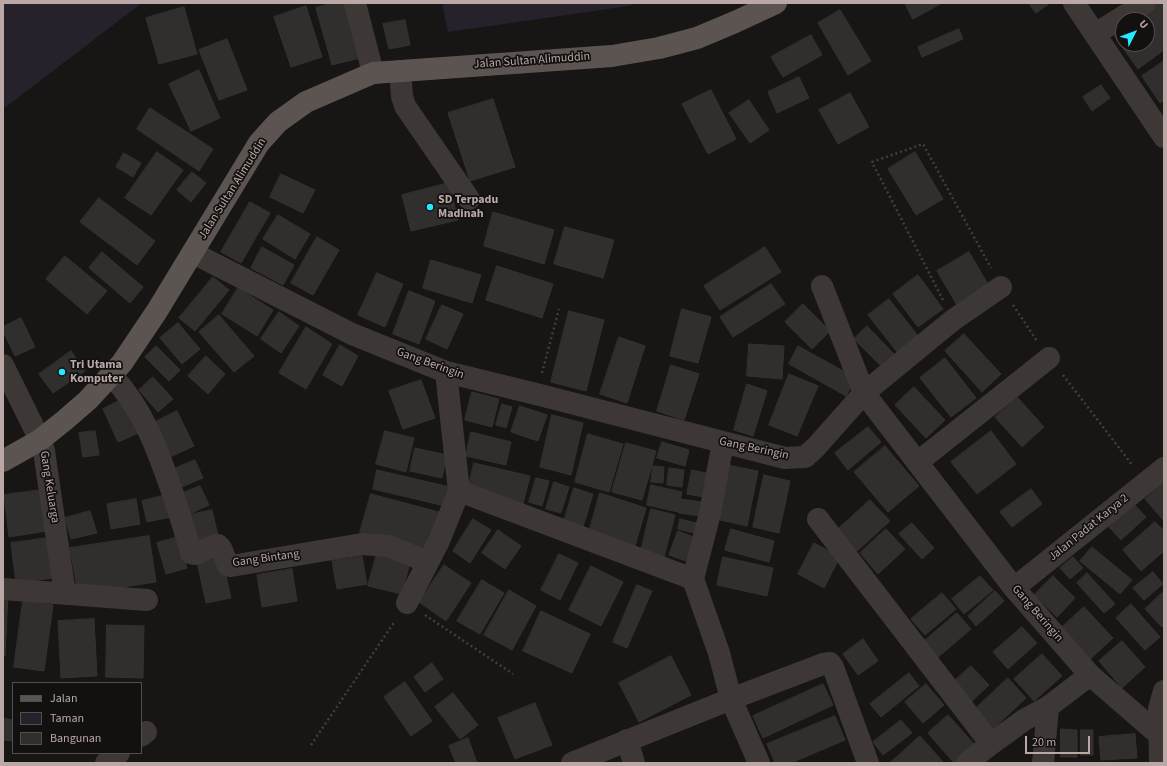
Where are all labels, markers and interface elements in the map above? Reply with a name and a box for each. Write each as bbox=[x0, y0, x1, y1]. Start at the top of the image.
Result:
north arrow bbox=[1115, 12, 1155, 52]
text: U bbox=[1136, 17, 1152, 32]
street label: Jalan Sultan Alimuddin bbox=[473, 50, 591, 72]
street label: Jalan Sultan Alimuddin bbox=[196, 136, 270, 242]
place label: SD Terpadu Madinah bbox=[438, 193, 498, 221]
marker: SD Terpadu Madinah bbox=[425, 202, 435, 212]
street label: Gang Beringin bbox=[394, 345, 466, 383]
place label: Tri Utama Komputer bbox=[70, 358, 123, 386]
marker: Tri Utama Komputer bbox=[57, 367, 67, 377]
street label: Gang Beringin bbox=[718, 435, 790, 463]
street label: Gang Keluarga bbox=[36, 450, 62, 524]
street label: Jalan Padat Karya 2 bbox=[1046, 491, 1132, 565]
street label: Gang Bintang bbox=[232, 547, 300, 571]
street label: Gang Beringin bbox=[1008, 583, 1066, 645]
legend bbox=[12, 682, 142, 754]
text: Jalan bbox=[50, 690, 77, 707]
text: Taman bbox=[50, 710, 84, 727]
scale bar bbox=[1027, 728, 1092, 754]
text: Bangunan bbox=[50, 730, 101, 747]
text: 20 m bbox=[1032, 734, 1056, 751]

